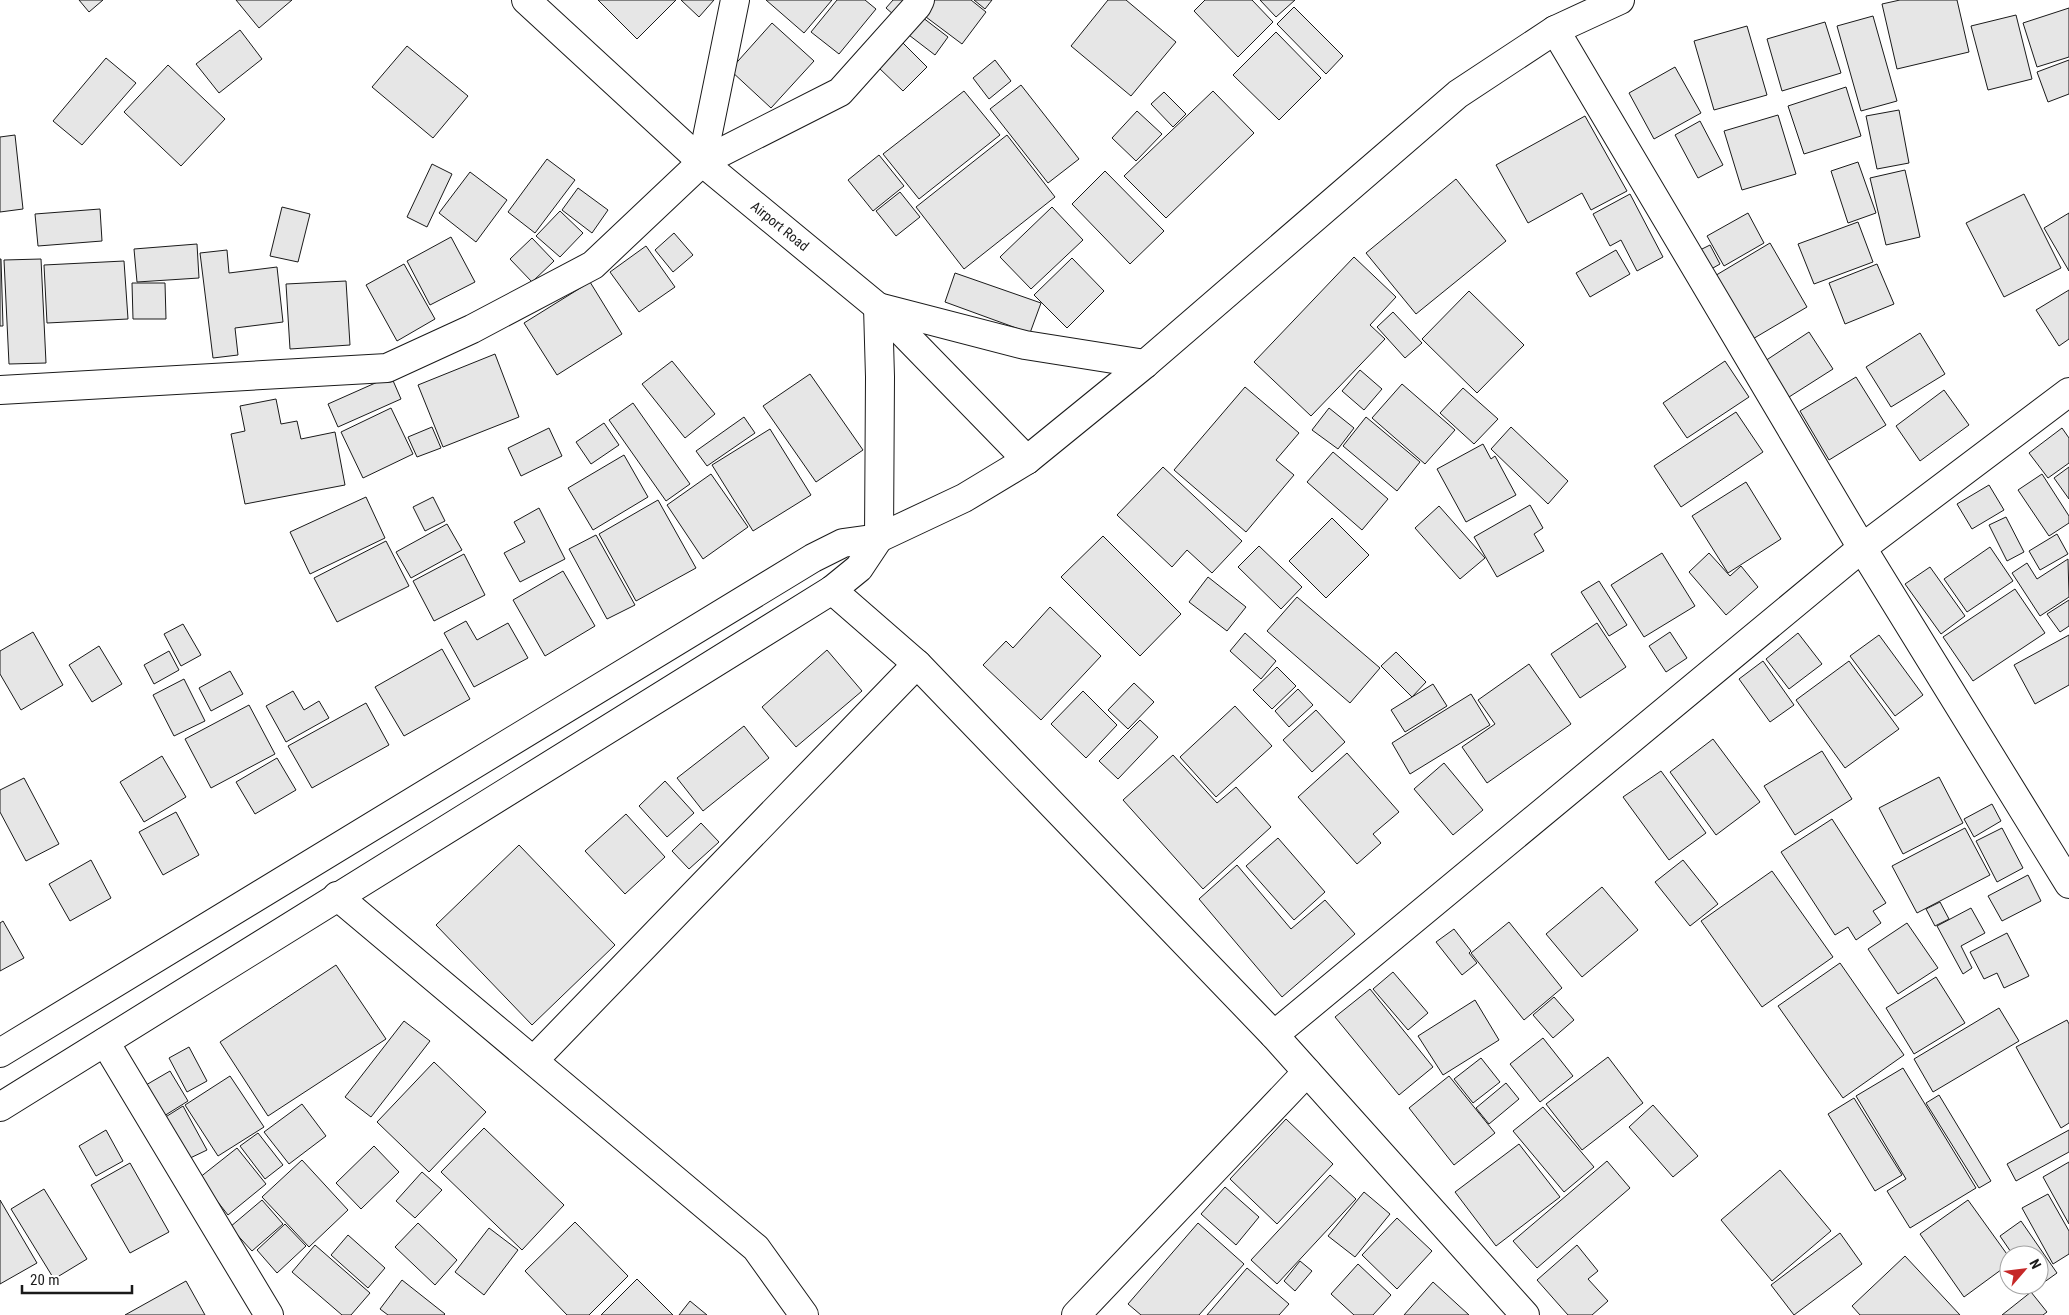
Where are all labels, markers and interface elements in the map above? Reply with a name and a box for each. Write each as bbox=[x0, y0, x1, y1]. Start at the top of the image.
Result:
street label: Airport Road bbox=[748, 198, 812, 254]
north arrow bbox=[1999, 1245, 2049, 1295]
text: N bbox=[2026, 1256, 2045, 1271]
scale bar bbox=[22, 1262, 132, 1294]
text: 20 m bbox=[30, 1271, 60, 1289]

